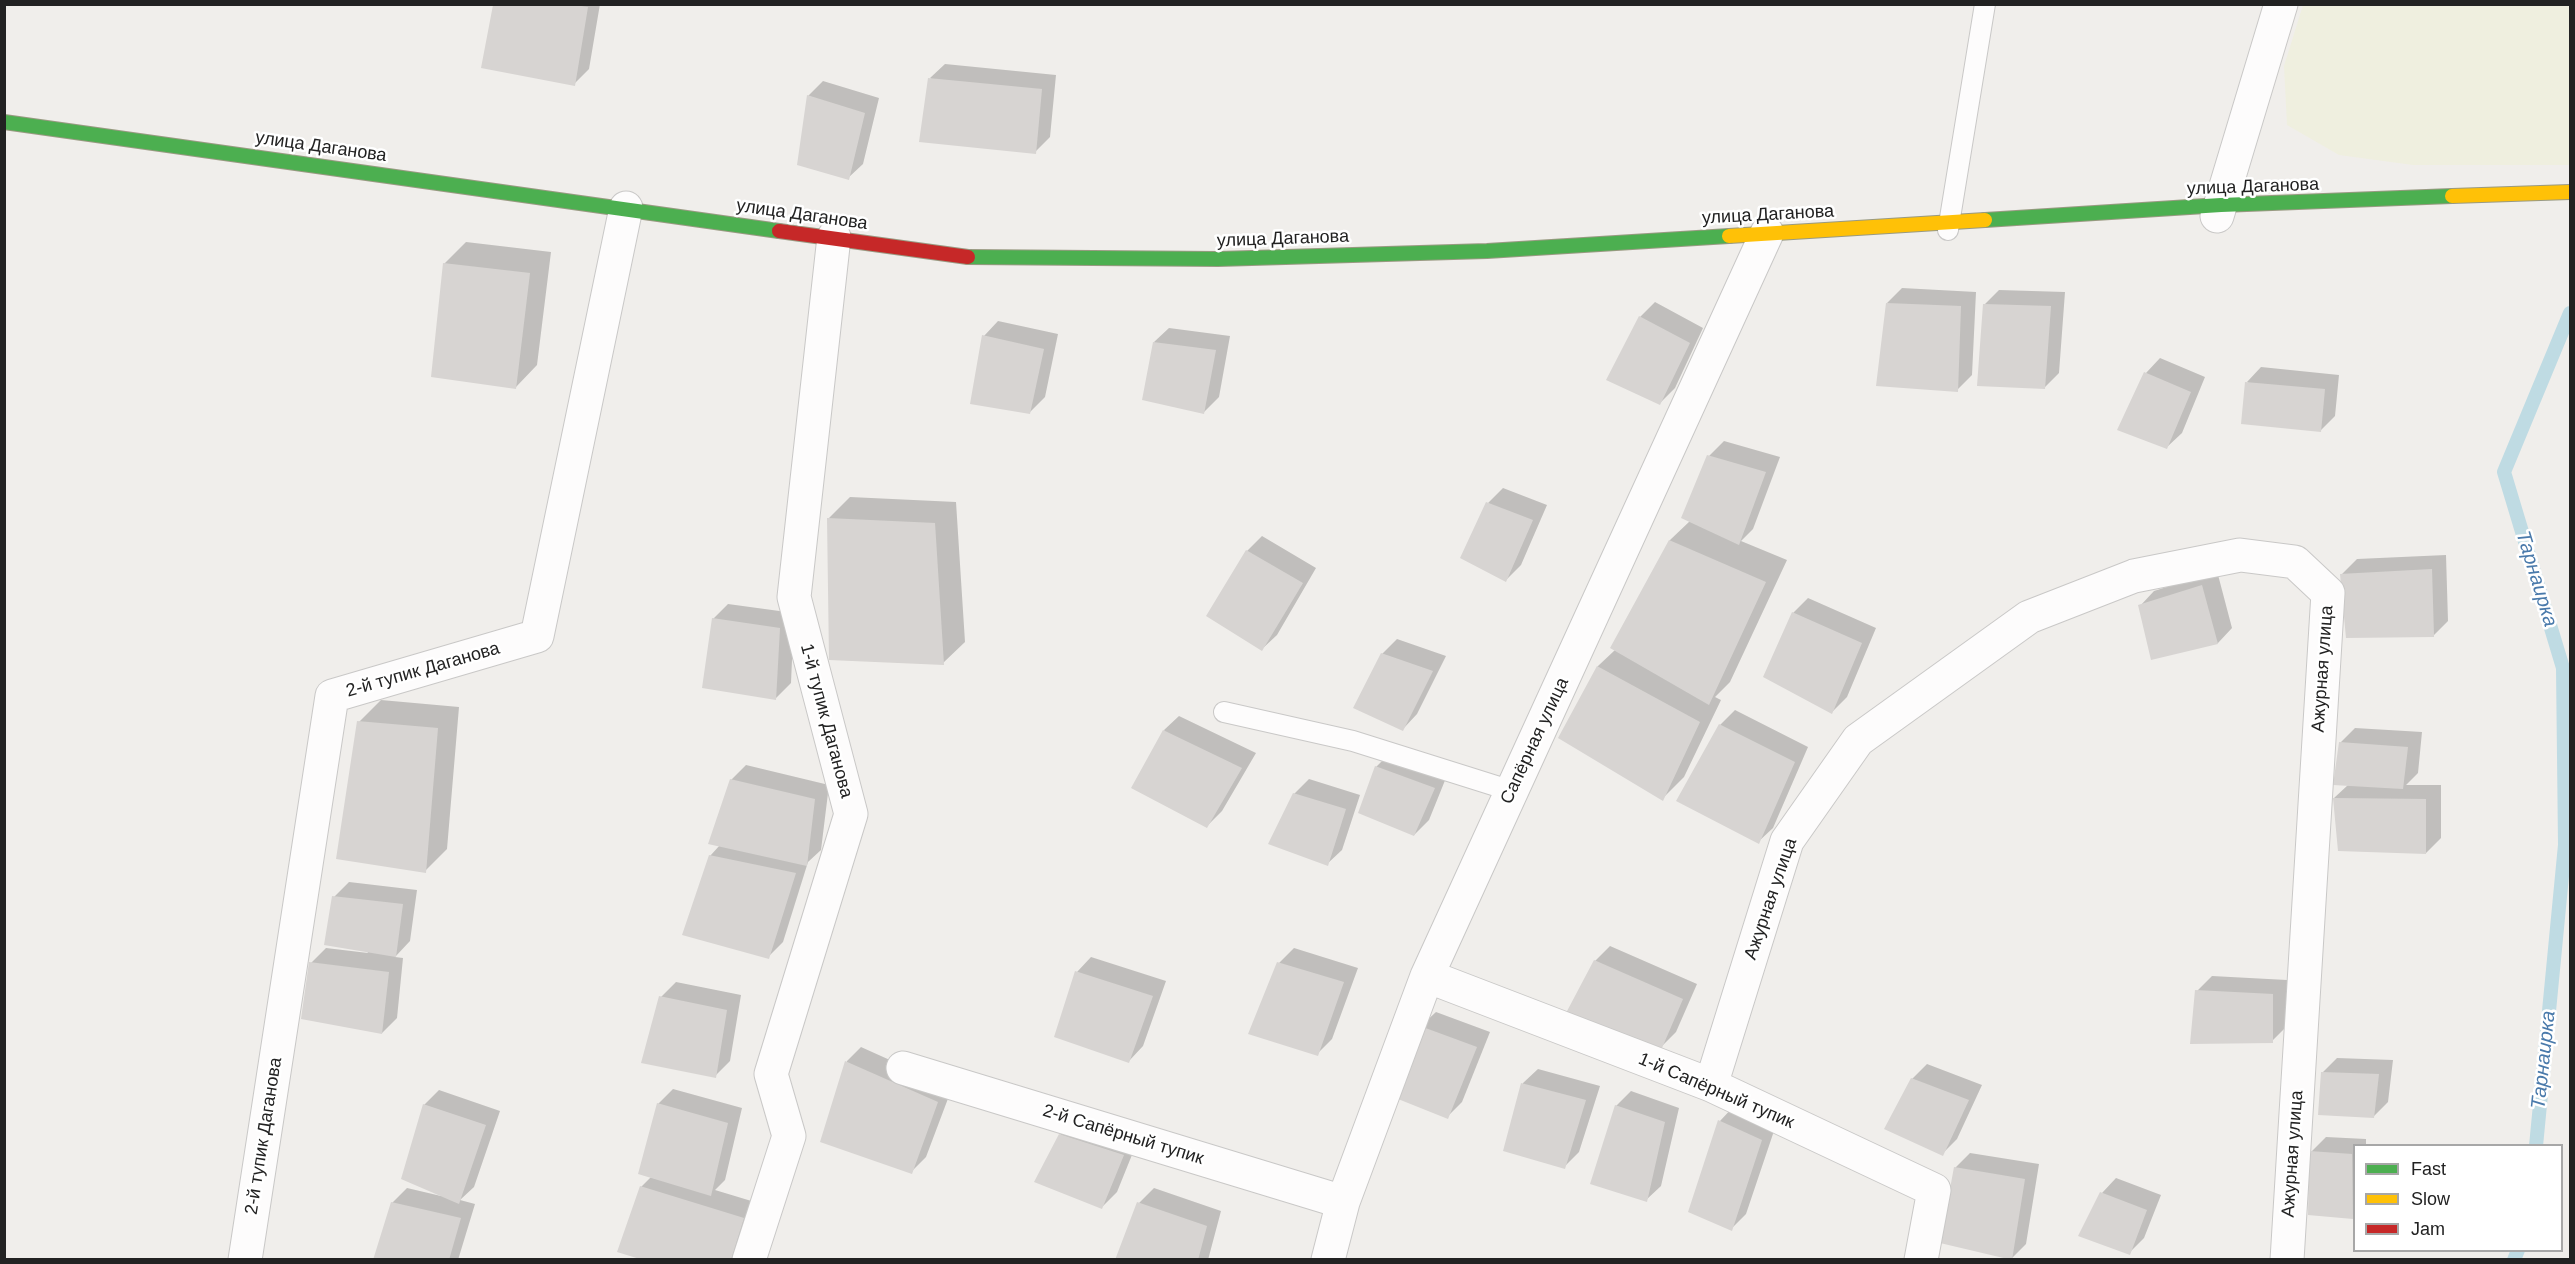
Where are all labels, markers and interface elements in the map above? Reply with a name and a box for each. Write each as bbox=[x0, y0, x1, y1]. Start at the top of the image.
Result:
street label: улица Даганова bbox=[254, 127, 388, 167]
street label: улица Даганова bbox=[2187, 174, 2319, 200]
street label: улица Даганова bbox=[735, 195, 869, 235]
street label: улица Даганова bbox=[1701, 201, 1835, 229]
street label: улица Даганова bbox=[1217, 226, 1349, 252]
water label: Тарнаирка bbox=[2510, 528, 2562, 630]
street label: Ажурная улица bbox=[2308, 605, 2338, 733]
street label: 2-й тупик Даганова bbox=[344, 638, 502, 702]
street label: 1-й тупик Даганова bbox=[795, 641, 857, 801]
street label: Сапёрная улица bbox=[1496, 674, 1574, 808]
street label: Ажурная улица bbox=[1740, 835, 1802, 963]
water label: Тарнаирка bbox=[2527, 1010, 2561, 1110]
street label: 1-й Сапёрный тупик bbox=[1635, 1048, 1797, 1134]
street label: 2-й тупик Даганова bbox=[241, 1056, 287, 1216]
street label: Ажурная улица bbox=[2278, 1090, 2308, 1218]
street label: 2-й Сапёрный тупик bbox=[1040, 1100, 1206, 1170]
legend bbox=[2353, 1144, 2563, 1252]
text: Fast bbox=[2411, 1159, 2446, 1179]
text: Slow bbox=[2411, 1189, 2450, 1209]
text: Jam bbox=[2411, 1219, 2445, 1239]

